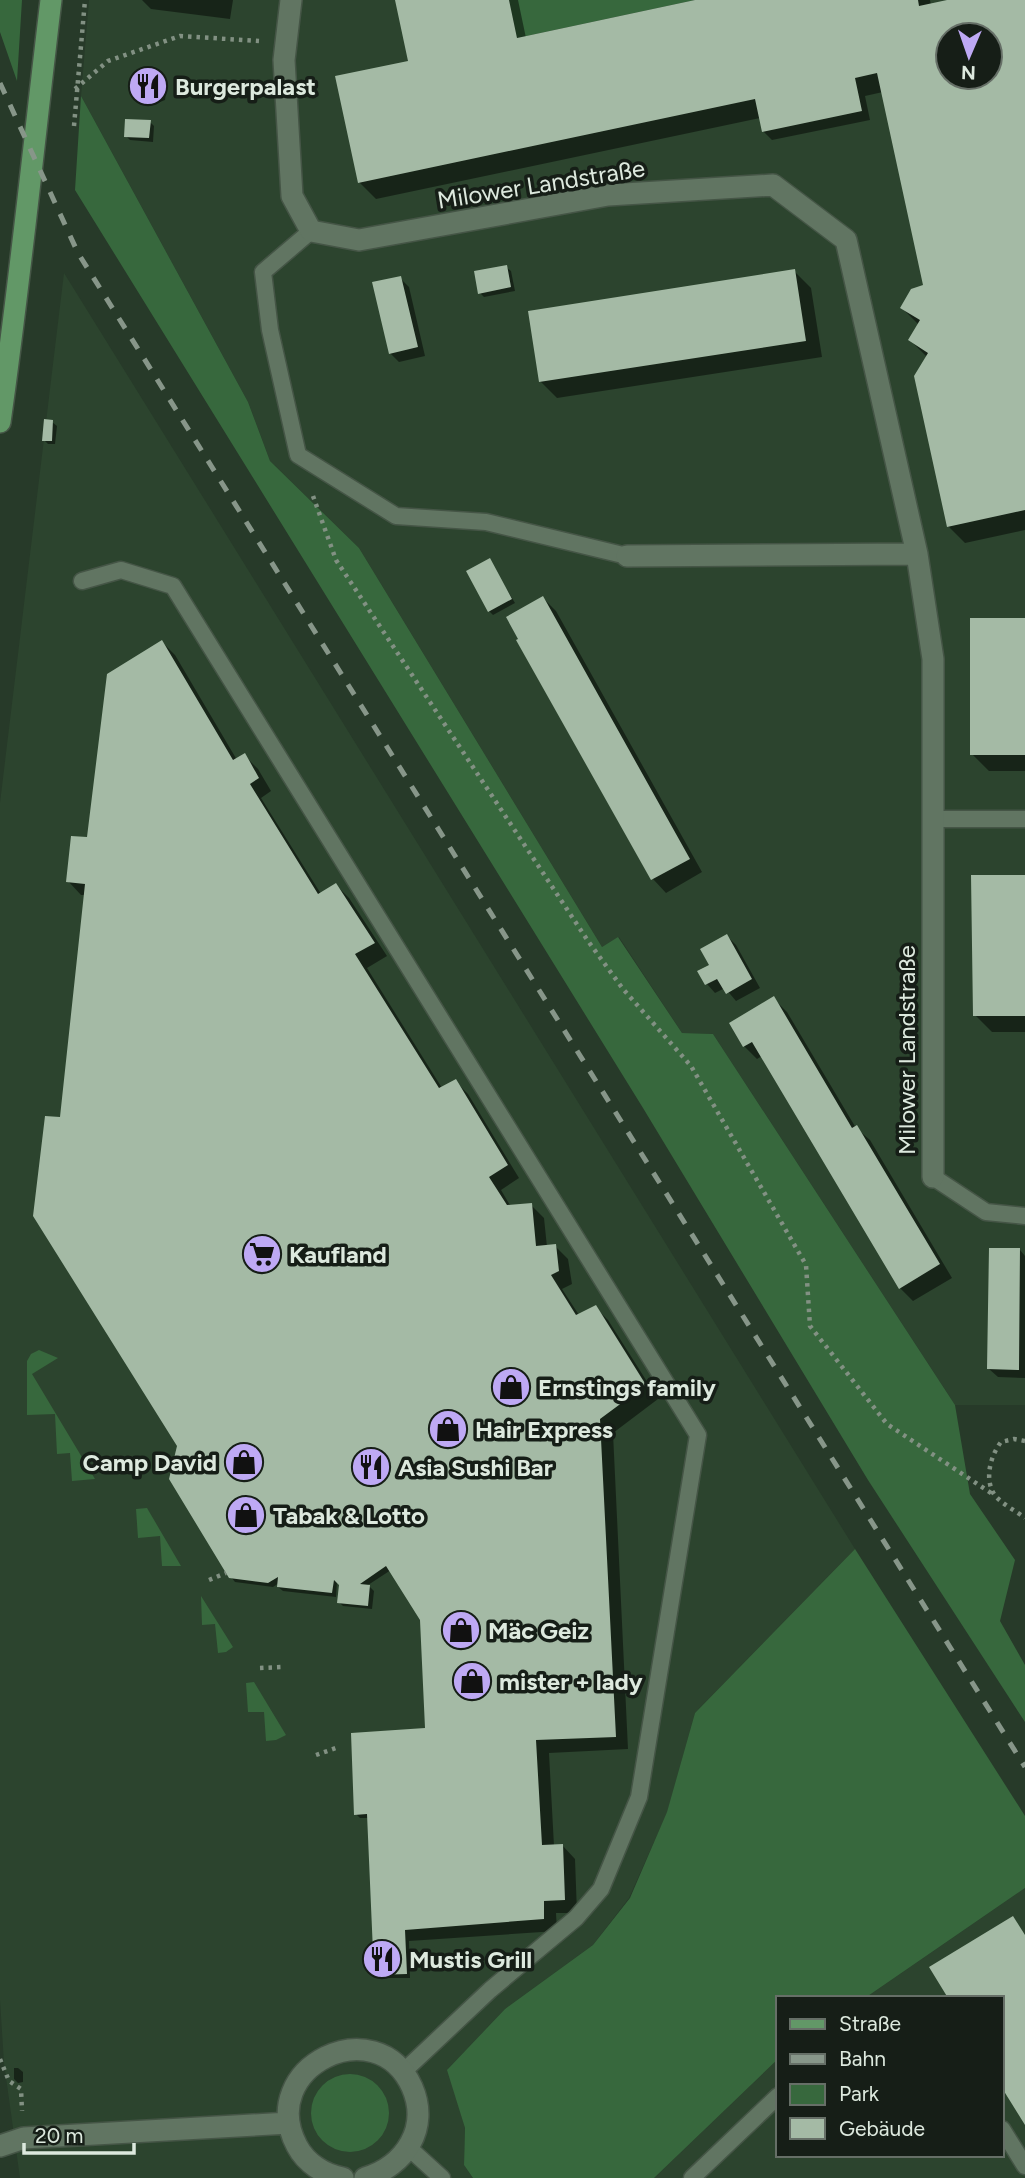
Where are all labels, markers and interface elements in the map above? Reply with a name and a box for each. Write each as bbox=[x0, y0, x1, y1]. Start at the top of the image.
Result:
north arrow bbox=[934, 21, 1004, 91]
text: N bbox=[961, 61, 976, 84]
restaurant icon: Burgerpalast bbox=[127, 65, 169, 107]
place label: Burgerpalast bbox=[175, 72, 316, 101]
street label: Milower Landstraße bbox=[435, 153, 647, 215]
street label: Milower Landstraße bbox=[892, 945, 921, 1155]
supermarket icon: Kaufland bbox=[241, 1233, 283, 1275]
place label: Kaufland bbox=[289, 1240, 387, 1269]
shop icon: Ernstings family bbox=[490, 1366, 532, 1408]
place label: Ernstings family bbox=[538, 1373, 716, 1402]
shop icon: Hair Express bbox=[427, 1408, 469, 1450]
place label: Hair Express bbox=[475, 1415, 613, 1444]
shop icon: Camp David bbox=[223, 1441, 265, 1483]
restaurant icon: Asia Sushi Bar bbox=[350, 1446, 392, 1488]
place label: Camp David bbox=[83, 1448, 217, 1477]
place label: Asia Sushi Bar bbox=[398, 1453, 553, 1482]
shop icon: Tabak & Lotto bbox=[225, 1494, 267, 1536]
place label: Tabak & Lotto bbox=[273, 1501, 425, 1530]
shop icon: Mäc Geiz bbox=[440, 1609, 482, 1651]
place label: Mäc Geiz bbox=[488, 1616, 589, 1645]
shop icon: mister + lady bbox=[451, 1660, 493, 1702]
place label: mister + lady bbox=[499, 1667, 643, 1696]
restaurant icon: Mustis Grill bbox=[361, 1938, 403, 1980]
place label: Mustis Grill bbox=[409, 1945, 532, 1974]
legend bbox=[776, 1996, 1004, 2157]
text: Straße bbox=[839, 2011, 901, 2036]
text: Bahn bbox=[839, 2046, 886, 2071]
text: Park bbox=[839, 2081, 880, 2106]
scale bar bbox=[24, 2112, 135, 2156]
text: Gebäude bbox=[839, 2116, 925, 2141]
text: 20 m bbox=[35, 2123, 83, 2148]

